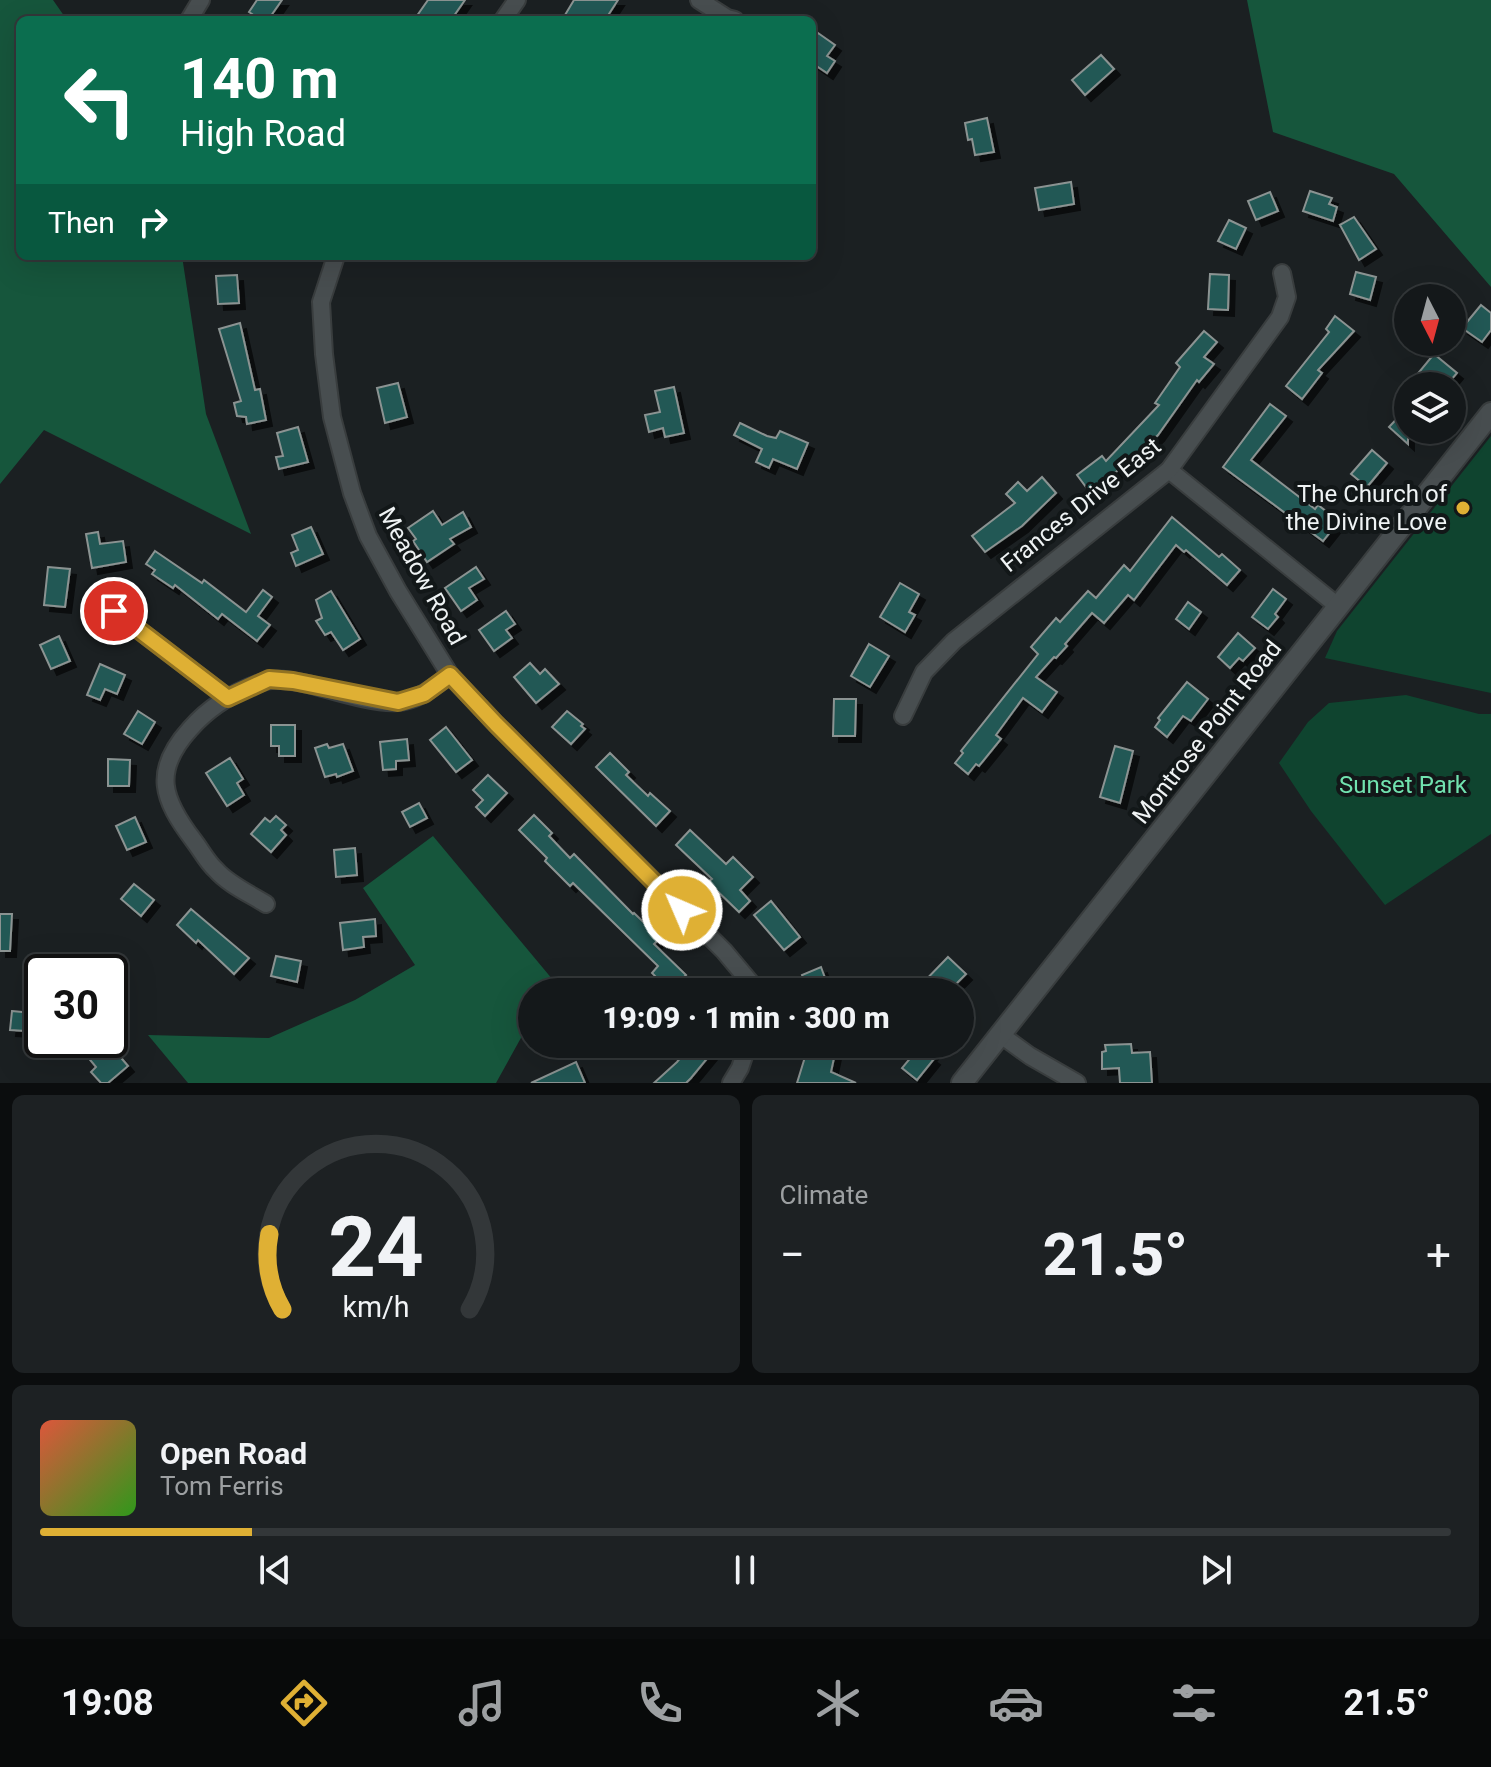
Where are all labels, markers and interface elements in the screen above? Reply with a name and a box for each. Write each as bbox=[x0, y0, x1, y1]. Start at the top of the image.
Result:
text: 140 m bbox=[180, 46, 339, 112]
icon: left bbox=[48, 48, 152, 152]
text: High Road bbox=[180, 113, 346, 155]
icon: right bbox=[131, 200, 175, 244]
text: Then bbox=[48, 205, 115, 240]
north arrow bbox=[1394, 284, 1466, 356]
map controls bbox=[1394, 284, 1466, 444]
button: layers bbox=[1394, 372, 1466, 444]
street label: Frances Drive East bbox=[995, 432, 1167, 578]
place label: The Church of the Divine Love bbox=[1286, 480, 1448, 536]
marker: The Church of the Divine Love bbox=[1454, 499, 1472, 517]
street label: Meadow Road bbox=[373, 502, 471, 650]
pin bbox=[80, 577, 148, 645]
icon: arrive bbox=[92, 589, 136, 633]
street label: Montrose Point Road bbox=[1127, 635, 1287, 829]
park label: Sunset Park bbox=[1339, 771, 1468, 799]
position arrow bbox=[640, 868, 724, 952]
speed limit sign: 30 bbox=[24, 954, 128, 1058]
text: 19:09 · 1 min · 300 m bbox=[602, 1000, 890, 1035]
text: Climate bbox=[780, 1180, 868, 1210]
text: 24 bbox=[328, 1199, 423, 1296]
text: 21.5° bbox=[1043, 1219, 1188, 1290]
text: − bbox=[780, 1229, 805, 1281]
text: + bbox=[1426, 1229, 1451, 1281]
text: km/h bbox=[342, 1290, 409, 1324]
text: Open Road bbox=[160, 1436, 307, 1471]
text: Tom Ferris bbox=[160, 1471, 284, 1501]
icon: previous bbox=[253, 1548, 297, 1592]
icon: pause bbox=[723, 1548, 767, 1592]
icon: next bbox=[1194, 1548, 1238, 1592]
icon: directions bbox=[276, 1675, 332, 1731]
icon: music bbox=[454, 1675, 510, 1731]
icon: phone bbox=[632, 1675, 688, 1731]
icon: climate bbox=[810, 1675, 866, 1731]
icon: car bbox=[988, 1675, 1044, 1731]
icon: filters bbox=[1166, 1675, 1222, 1731]
text: 19:08 bbox=[61, 1682, 154, 1724]
text: 21.5° bbox=[1344, 1682, 1430, 1724]

